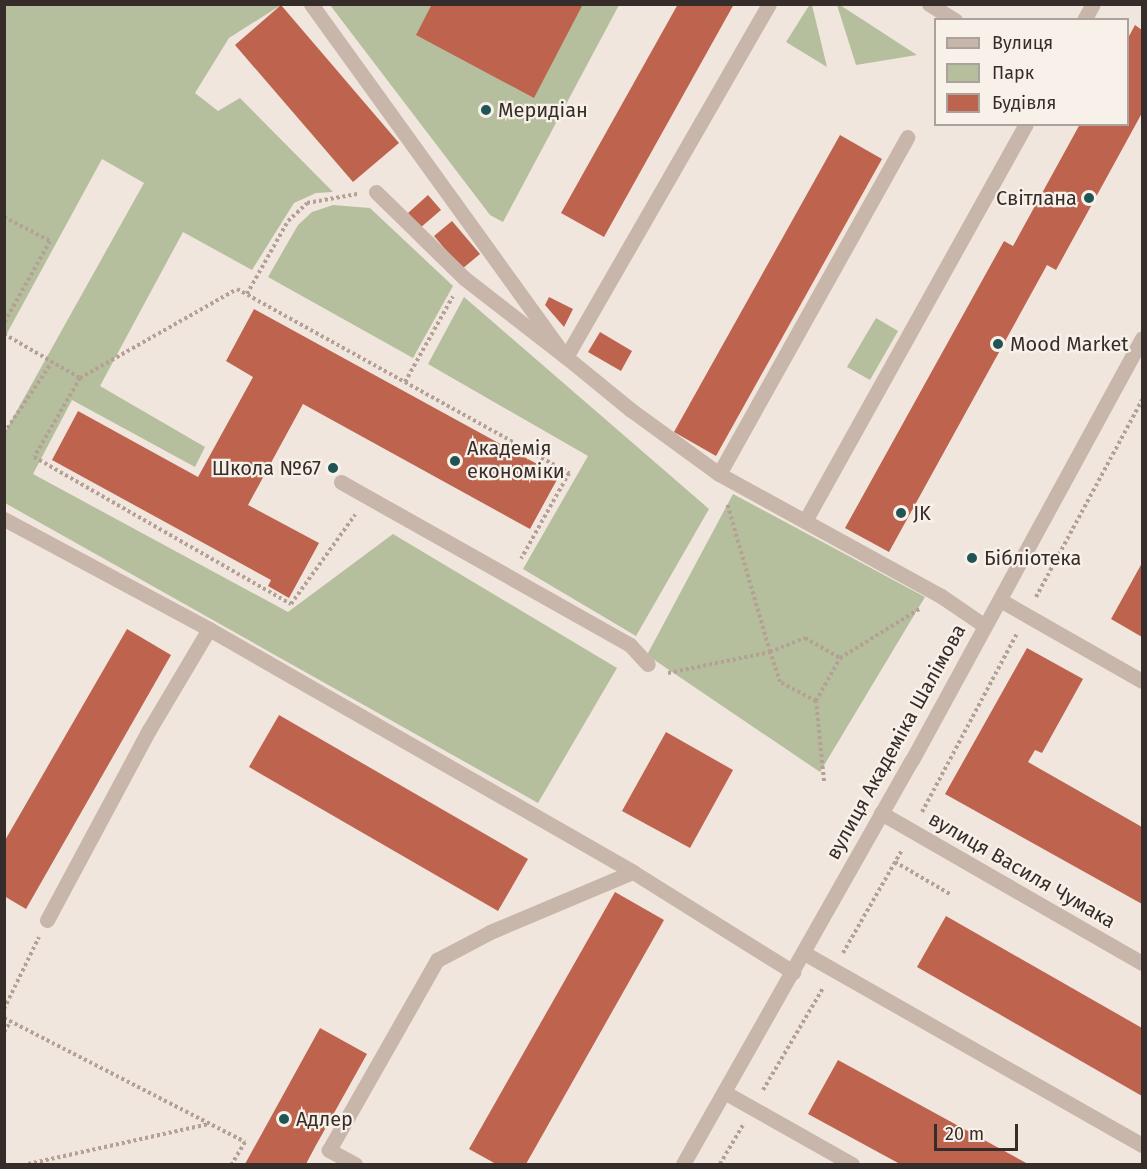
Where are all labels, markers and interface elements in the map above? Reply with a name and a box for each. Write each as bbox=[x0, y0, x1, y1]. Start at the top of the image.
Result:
legend bbox=[934, 18, 1129, 126]
text: Вулиця bbox=[992, 32, 1053, 54]
text: Парк bbox=[992, 62, 1034, 84]
text: Будівля bbox=[992, 92, 1056, 114]
place label: Меридіан bbox=[498, 98, 588, 122]
marker: Меридіан bbox=[479, 103, 493, 117]
place label: Світлана bbox=[996, 186, 1077, 210]
marker: Світлана bbox=[1082, 191, 1096, 205]
place label: Mood Market bbox=[1010, 332, 1129, 356]
marker: Mood Market bbox=[991, 337, 1005, 351]
place label: Академія економіки bbox=[467, 437, 565, 484]
marker: Академія економіки bbox=[448, 454, 462, 468]
place label: Школа №67 bbox=[212, 456, 321, 480]
marker: Школа №67 bbox=[326, 461, 340, 475]
place label: JK bbox=[913, 501, 931, 525]
marker: JK bbox=[894, 506, 908, 520]
place label: Бібліотека bbox=[984, 546, 1081, 570]
marker: Бібліотека bbox=[965, 551, 979, 565]
street label: вулиця Академіка Шалімова bbox=[821, 620, 971, 864]
street label: вулиця Василя Чумака bbox=[924, 807, 1120, 933]
place label: Адлер bbox=[296, 1107, 353, 1131]
marker: Адлер bbox=[277, 1112, 291, 1126]
scale bar bbox=[937, 1112, 1021, 1150]
text: 20 m bbox=[945, 1123, 984, 1145]

